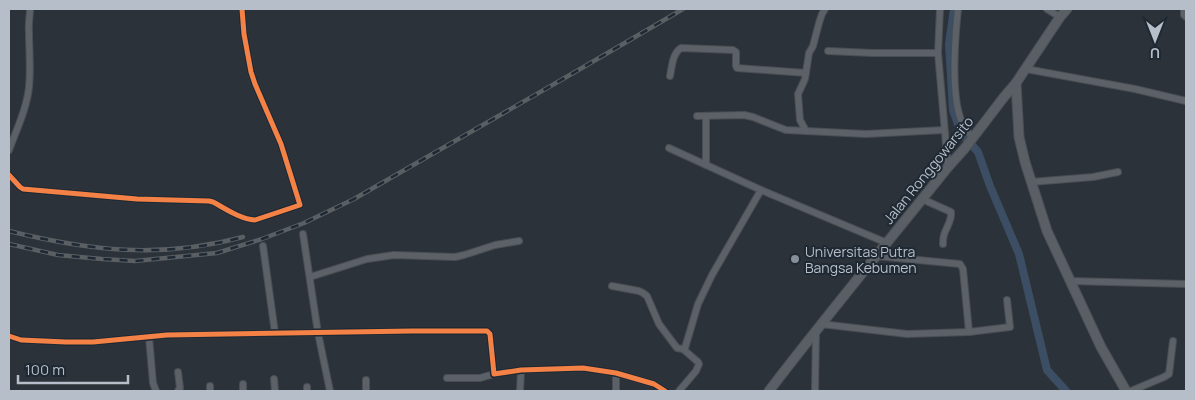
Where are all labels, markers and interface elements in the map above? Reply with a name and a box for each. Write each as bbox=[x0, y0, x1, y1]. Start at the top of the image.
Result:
north arrow bbox=[1130, 15, 1180, 65]
text: U bbox=[1150, 44, 1160, 63]
street label: Jalan Ronggowarsito bbox=[879, 112, 977, 228]
place label: Universitas Putra Bangsa Kebumen bbox=[805, 242, 917, 277]
marker: Universitas Putra Bangsa Kebumen bbox=[789, 253, 801, 265]
scale bar bbox=[18, 352, 128, 384]
text: 100 m bbox=[25, 359, 65, 380]

